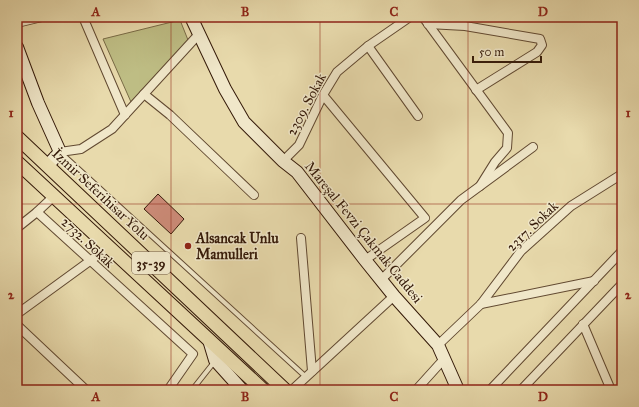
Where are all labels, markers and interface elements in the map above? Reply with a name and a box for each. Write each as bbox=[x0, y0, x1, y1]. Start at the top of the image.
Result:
text: A bbox=[91, 4, 101, 20]
text: B bbox=[241, 4, 250, 20]
text: C bbox=[390, 4, 399, 20]
text: D bbox=[538, 4, 548, 20]
scale bar bbox=[473, 38, 541, 64]
text: 50 m bbox=[479, 45, 504, 59]
street label: 2309. Sokak bbox=[283, 70, 330, 138]
text: 1 bbox=[8, 105, 14, 121]
text: 1 bbox=[625, 105, 631, 121]
street label: İzmir Seferihisar Yolu bbox=[48, 144, 154, 244]
street label: Mareşal Fevzi Çakmak Caddesi bbox=[301, 158, 426, 307]
street label: 2317. Sokak bbox=[503, 197, 562, 255]
street label: 2732. Sokak bbox=[57, 213, 118, 272]
place label: Alsancak Unlu Mamulleri bbox=[195, 230, 279, 263]
marker: Alsancak Unlu Mamulleri bbox=[183, 241, 193, 251]
road number: 35-39 bbox=[132, 252, 170, 274]
text: 2 bbox=[8, 287, 15, 303]
text: 2 bbox=[625, 287, 632, 303]
text: A bbox=[91, 389, 101, 405]
text: B bbox=[241, 389, 250, 405]
text: C bbox=[390, 389, 399, 405]
text: D bbox=[538, 389, 548, 405]

